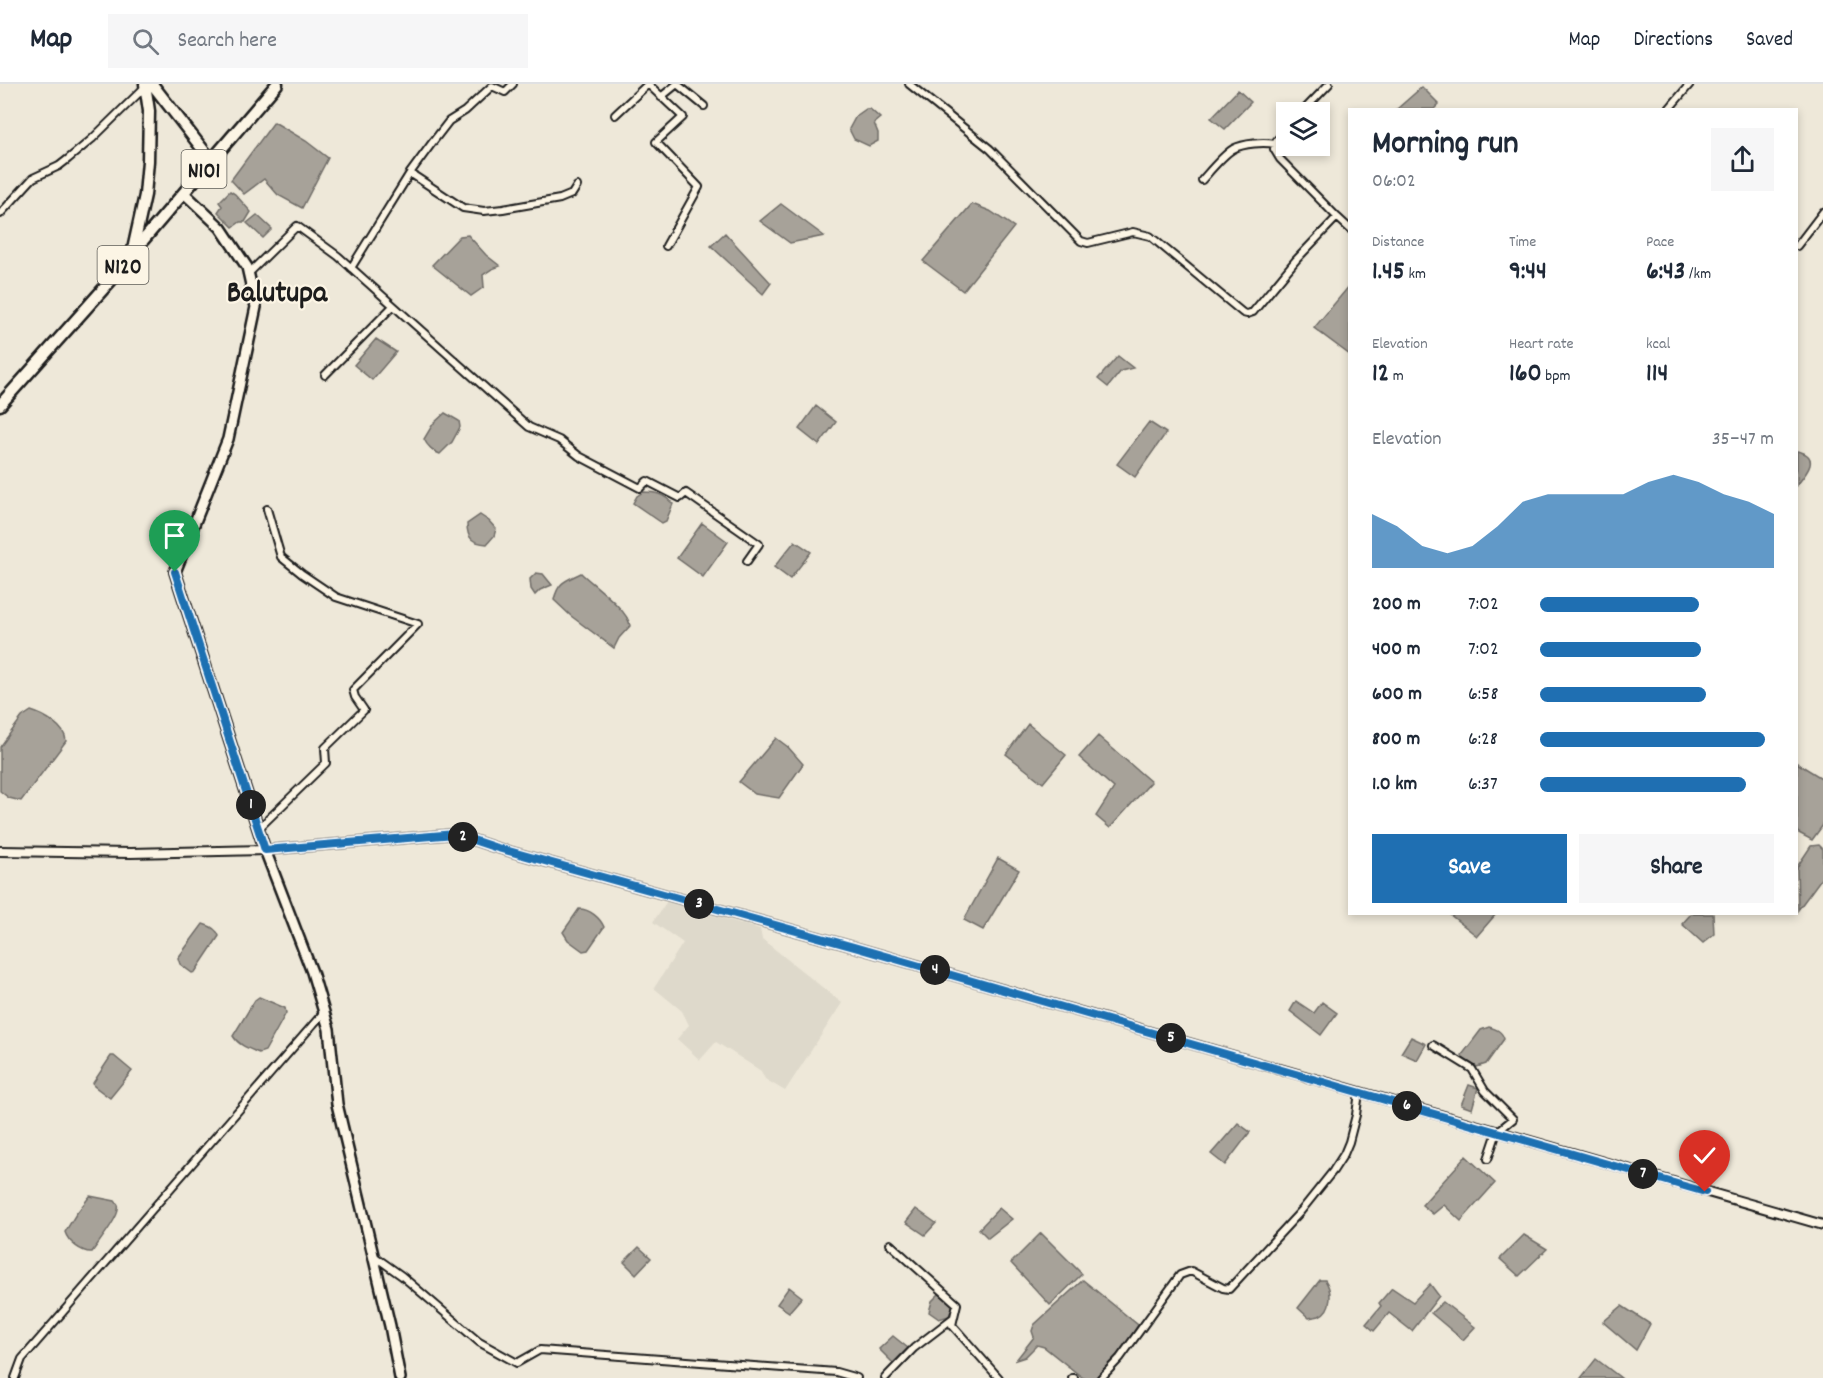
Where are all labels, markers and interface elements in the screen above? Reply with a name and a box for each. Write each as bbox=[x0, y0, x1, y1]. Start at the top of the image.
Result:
search box bbox=[108, 14, 528, 68]
text: Map bbox=[30, 21, 72, 61]
icon: search bbox=[129, 25, 162, 58]
text: Search here bbox=[177, 26, 277, 57]
text: Map bbox=[1569, 26, 1600, 56]
text: Directions bbox=[1633, 26, 1713, 56]
text: Saved bbox=[1746, 26, 1793, 56]
map controls bbox=[1276, 102, 1330, 156]
button: layers bbox=[1276, 102, 1330, 156]
text: Morning run bbox=[1372, 122, 1519, 169]
button: share bbox=[1711, 128, 1774, 191]
road number: N101 bbox=[182, 150, 226, 188]
text: 06:02 bbox=[1372, 168, 1416, 196]
text: Distance bbox=[1372, 231, 1424, 254]
text: Time bbox=[1509, 231, 1536, 254]
text: Pace bbox=[1646, 231, 1674, 254]
road number: N120 bbox=[98, 246, 148, 284]
text: 1.45 bbox=[1372, 254, 1405, 291]
text: 9:44 bbox=[1509, 254, 1547, 291]
text: 6:43 bbox=[1646, 254, 1685, 291]
text: km bbox=[1405, 263, 1426, 286]
text: /km bbox=[1685, 263, 1711, 286]
district label: Balutupa bbox=[227, 274, 328, 317]
text: Elevation bbox=[1372, 333, 1428, 356]
text: Heart rate bbox=[1509, 333, 1574, 356]
text: kcal bbox=[1646, 333, 1670, 356]
text: 12 bbox=[1372, 356, 1389, 393]
text: 160 bbox=[1509, 356, 1542, 393]
text: 114 bbox=[1646, 356, 1668, 393]
text: m bbox=[1389, 365, 1404, 388]
text: bpm bbox=[1542, 365, 1571, 388]
text: Elevation bbox=[1372, 426, 1442, 454]
text: 35–47 m bbox=[1712, 426, 1774, 454]
pin bbox=[149, 510, 200, 572]
icon: arrive bbox=[158, 519, 191, 552]
text: 200 m bbox=[1372, 591, 1421, 619]
text: 7:02 bbox=[1468, 591, 1499, 619]
text: 400 m bbox=[1372, 636, 1420, 664]
text: 7:02 bbox=[1468, 636, 1499, 664]
text: 600 m bbox=[1372, 681, 1422, 709]
text: 6:58 bbox=[1468, 681, 1498, 709]
text: 800 m bbox=[1372, 726, 1420, 754]
text: 6:28 bbox=[1468, 726, 1498, 754]
text: 1.0 km bbox=[1372, 771, 1417, 799]
text: 6:37 bbox=[1468, 771, 1498, 799]
pin: 1 bbox=[236, 790, 266, 820]
text: 1 bbox=[249, 793, 253, 816]
pin: 2 bbox=[448, 822, 478, 852]
text: 2 bbox=[460, 825, 467, 848]
button: Save bbox=[1372, 834, 1567, 903]
button: Share bbox=[1579, 834, 1774, 903]
pin: 3 bbox=[684, 889, 714, 919]
text: 3 bbox=[695, 892, 703, 915]
pin: 4 bbox=[920, 955, 950, 985]
text: 4 bbox=[932, 958, 938, 981]
pin: 5 bbox=[1156, 1023, 1186, 1053]
text: 5 bbox=[1167, 1026, 1175, 1049]
pin: 6 bbox=[1392, 1091, 1422, 1121]
text: 6 bbox=[1403, 1094, 1411, 1117]
pin bbox=[1679, 1130, 1730, 1192]
icon: check bbox=[1688, 1139, 1721, 1172]
pin: 7 bbox=[1628, 1159, 1658, 1189]
text: 7 bbox=[1640, 1162, 1646, 1185]

